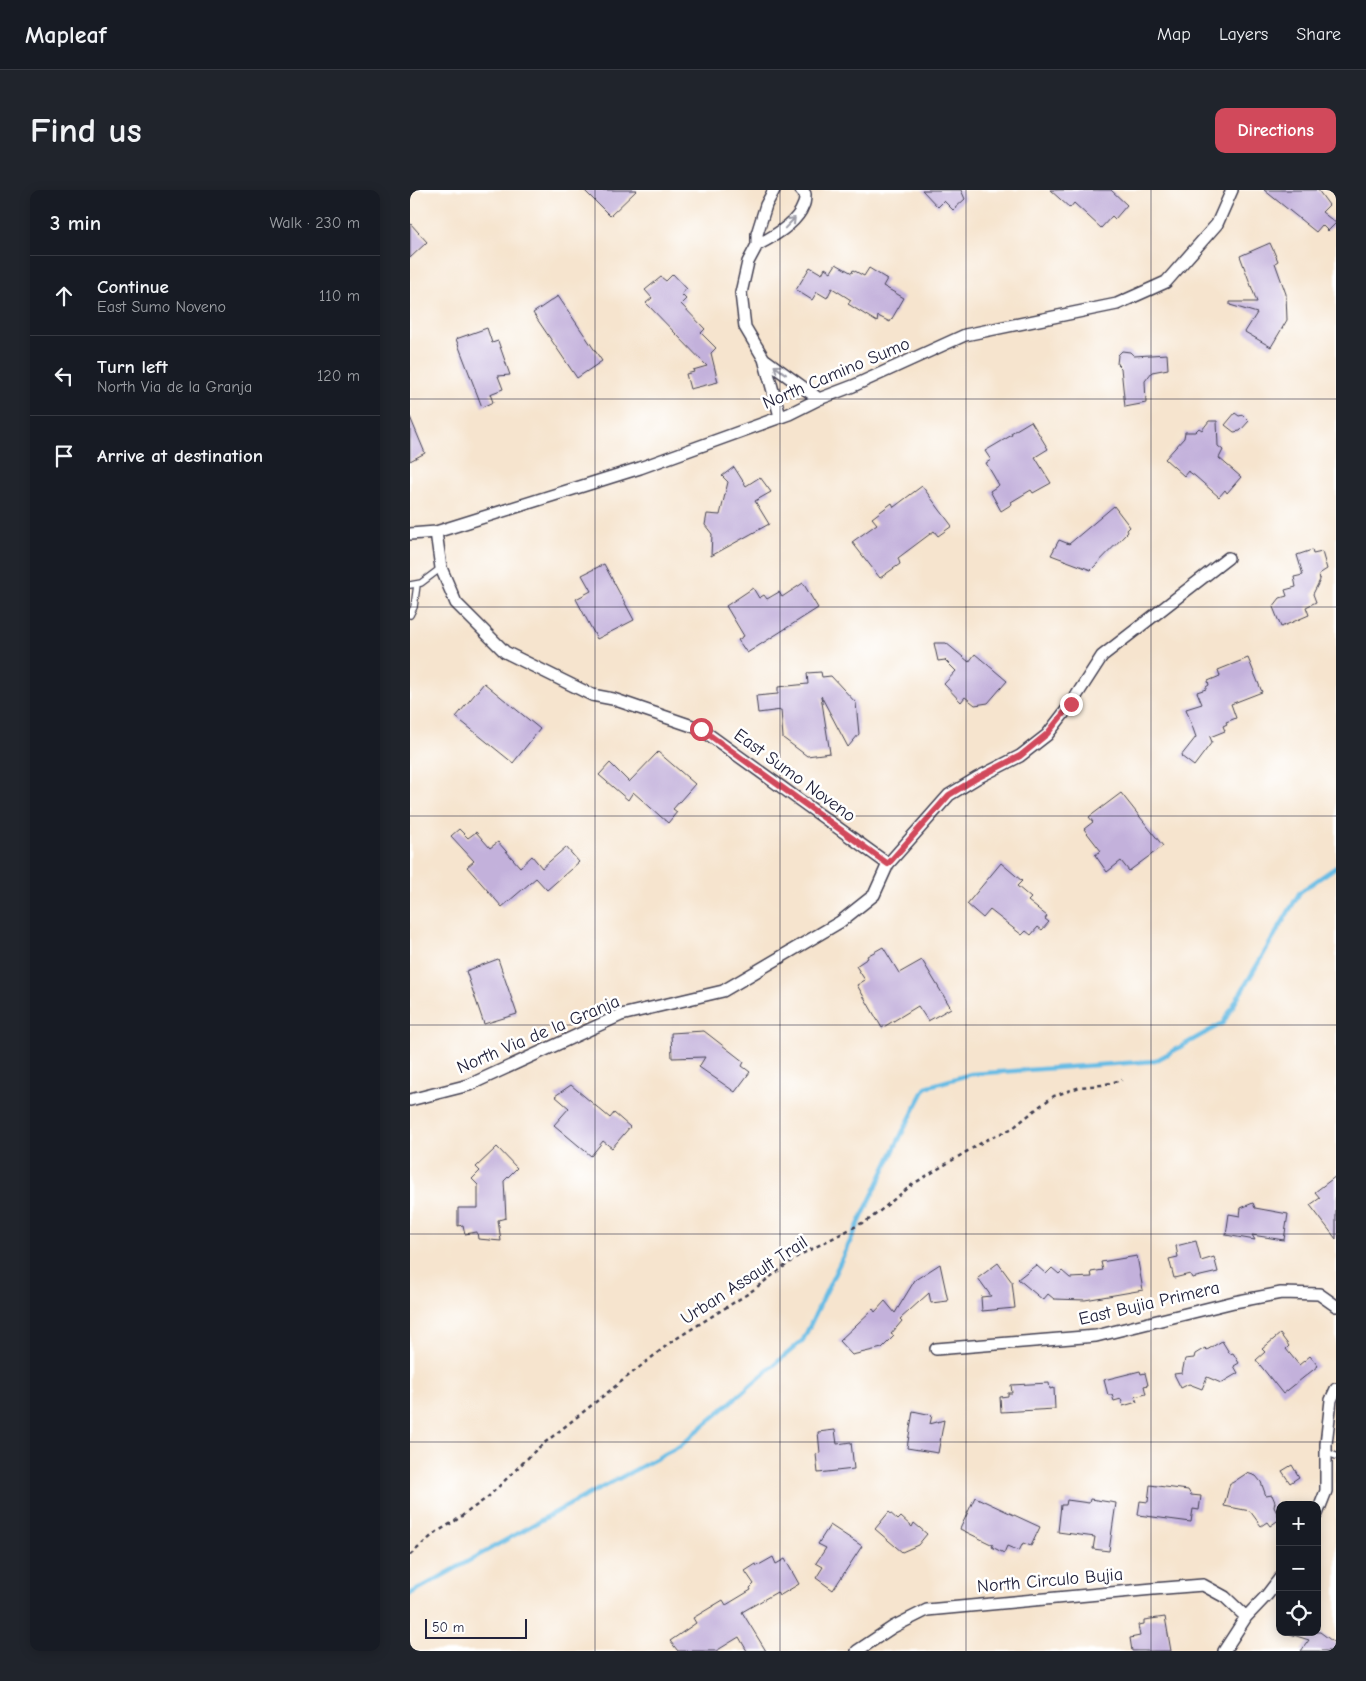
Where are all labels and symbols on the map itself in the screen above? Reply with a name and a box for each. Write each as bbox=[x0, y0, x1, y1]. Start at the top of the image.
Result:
one-way arrow bbox=[784, 216, 796, 229]
street label: North Camino Sumo bbox=[760, 333, 913, 414]
one-way arrow bbox=[773, 365, 787, 375]
route end bbox=[1060, 693, 1083, 716]
route start bbox=[690, 718, 713, 741]
street label: East Sumo Noveno bbox=[730, 724, 860, 827]
street label: North Via de la Granja bbox=[454, 991, 623, 1078]
street label: Urban Assault Trail bbox=[677, 1232, 812, 1329]
street label: East Bujia Primera bbox=[1077, 1277, 1222, 1330]
street label: North Circulo Bujia bbox=[976, 1564, 1124, 1597]
scale bar bbox=[425, 1616, 528, 1639]

